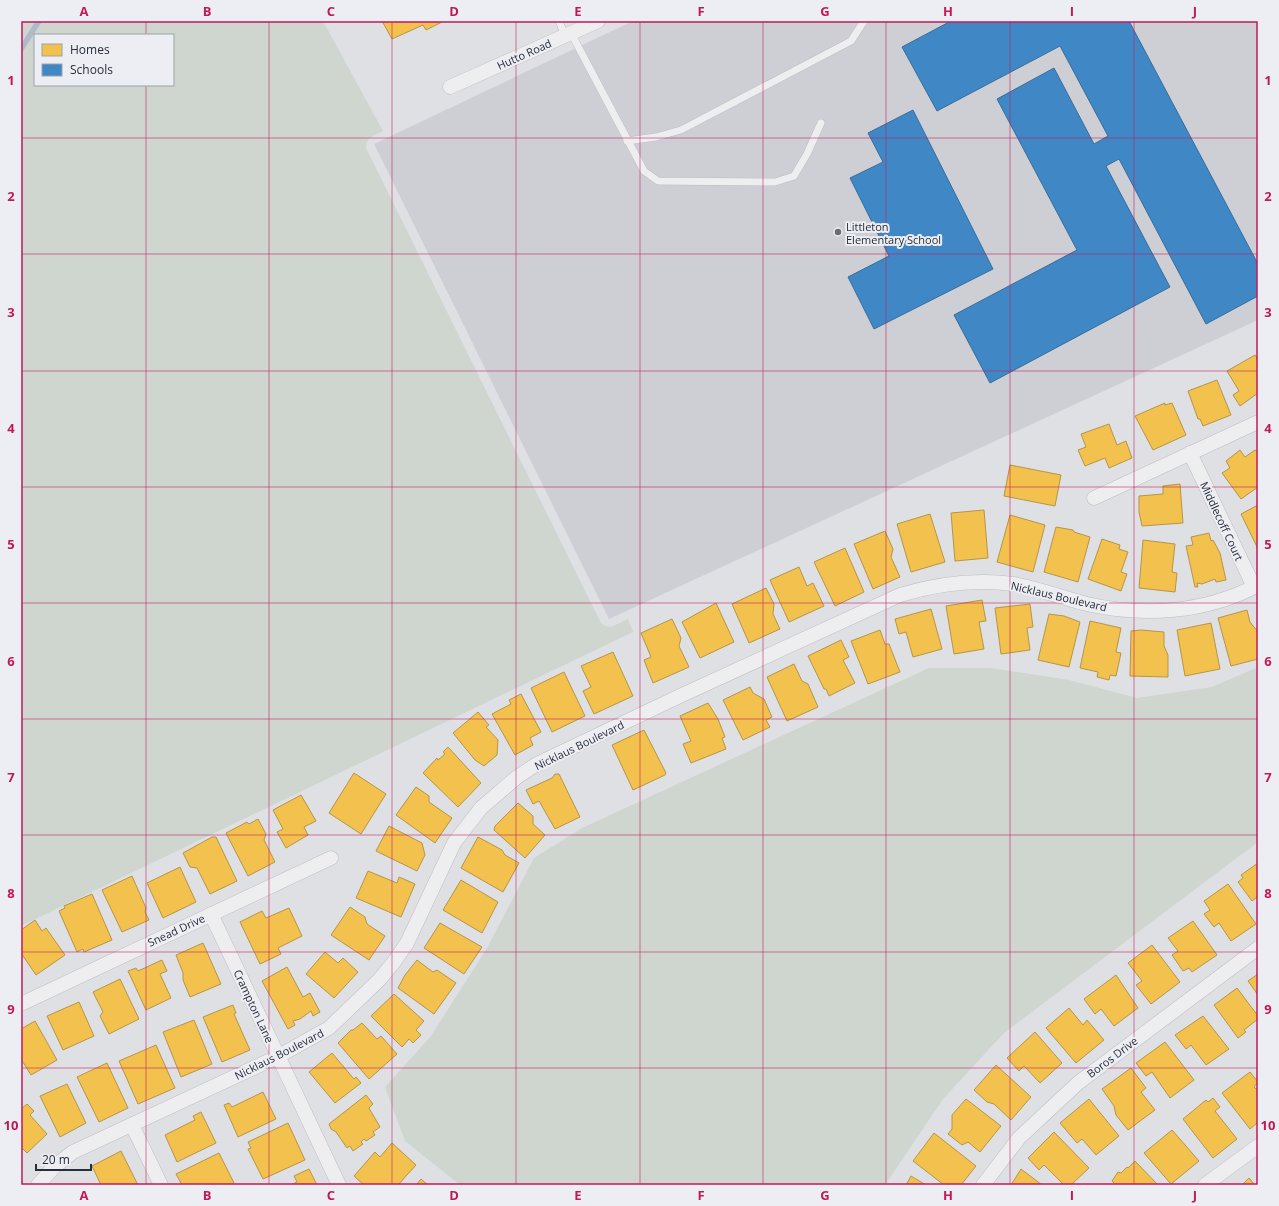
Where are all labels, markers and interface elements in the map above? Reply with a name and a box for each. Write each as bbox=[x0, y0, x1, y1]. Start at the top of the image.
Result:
text: A bbox=[80, 2, 89, 20]
text: B bbox=[203, 2, 212, 20]
text: C bbox=[327, 2, 335, 20]
text: D bbox=[449, 2, 459, 20]
text: E bbox=[574, 2, 582, 20]
text: F bbox=[697, 2, 705, 20]
text: G bbox=[820, 2, 830, 20]
text: H bbox=[943, 2, 953, 20]
text: I bbox=[1070, 2, 1074, 20]
text: J bbox=[1192, 2, 1197, 20]
legend bbox=[34, 34, 174, 86]
street label: Hutto Road bbox=[494, 35, 554, 73]
text: Homes bbox=[70, 41, 110, 58]
text: Schools bbox=[70, 61, 113, 78]
text: 1 bbox=[7, 71, 15, 89]
text: 1 bbox=[1264, 71, 1272, 89]
text: 2 bbox=[7, 187, 15, 205]
text: 2 bbox=[1264, 187, 1272, 205]
place label: Littleton Elementary School bbox=[846, 219, 941, 247]
marker: Littleton Elementary School bbox=[833, 227, 843, 237]
text: 3 bbox=[7, 303, 15, 321]
text: 3 bbox=[1264, 303, 1272, 321]
text: 4 bbox=[7, 419, 15, 437]
text: 4 bbox=[1264, 419, 1272, 437]
street label: Middlecoff Court bbox=[1197, 479, 1247, 563]
text: 5 bbox=[7, 535, 15, 553]
text: 5 bbox=[1264, 535, 1272, 553]
street label: Nicklaus Boulevard bbox=[1010, 578, 1108, 614]
text: 6 bbox=[7, 652, 15, 670]
text: 6 bbox=[1264, 652, 1272, 670]
street label: Nicklaus Boulevard bbox=[532, 717, 626, 773]
text: 7 bbox=[7, 768, 15, 786]
text: 7 bbox=[1264, 768, 1272, 786]
text: 8 bbox=[7, 884, 15, 902]
text: 8 bbox=[1264, 884, 1272, 902]
street label: Snead Drive bbox=[145, 910, 207, 950]
street label: Crampton Lane bbox=[230, 967, 278, 1045]
text: 9 bbox=[7, 1000, 15, 1018]
text: 9 bbox=[1264, 1000, 1272, 1018]
street label: Nicklaus Boulevard bbox=[232, 1025, 326, 1083]
street label: Boros Drive bbox=[1084, 1033, 1140, 1081]
text: 10 bbox=[4, 1116, 18, 1134]
text: 10 bbox=[1261, 1116, 1275, 1134]
scale bar bbox=[36, 1146, 91, 1172]
text: 20 m bbox=[42, 1151, 70, 1168]
text: A bbox=[80, 1186, 89, 1204]
text: B bbox=[203, 1186, 212, 1204]
text: C bbox=[327, 1186, 335, 1204]
text: D bbox=[449, 1186, 459, 1204]
text: E bbox=[574, 1186, 582, 1204]
text: F bbox=[697, 1186, 705, 1204]
text: G bbox=[820, 1186, 830, 1204]
text: H bbox=[943, 1186, 953, 1204]
text: I bbox=[1070, 1186, 1074, 1204]
text: J bbox=[1192, 1186, 1197, 1204]

